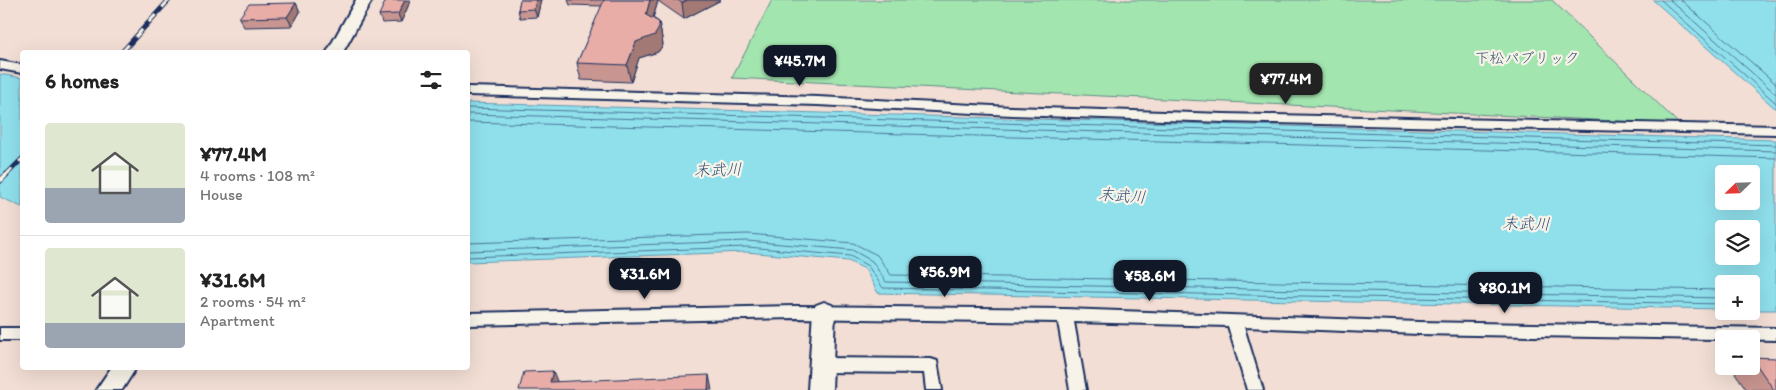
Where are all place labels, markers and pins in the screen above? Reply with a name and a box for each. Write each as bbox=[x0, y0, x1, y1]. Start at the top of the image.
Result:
pin: ¥45.7M bbox=[759, 44, 841, 87]
pin: ¥77.4M bbox=[1245, 62, 1327, 105]
pin: ¥56.9M bbox=[904, 256, 986, 298]
pin: ¥31.6M bbox=[604, 258, 686, 300]
pin: ¥58.6M bbox=[1109, 260, 1191, 302]
pin: ¥80.1M bbox=[1464, 272, 1546, 314]

